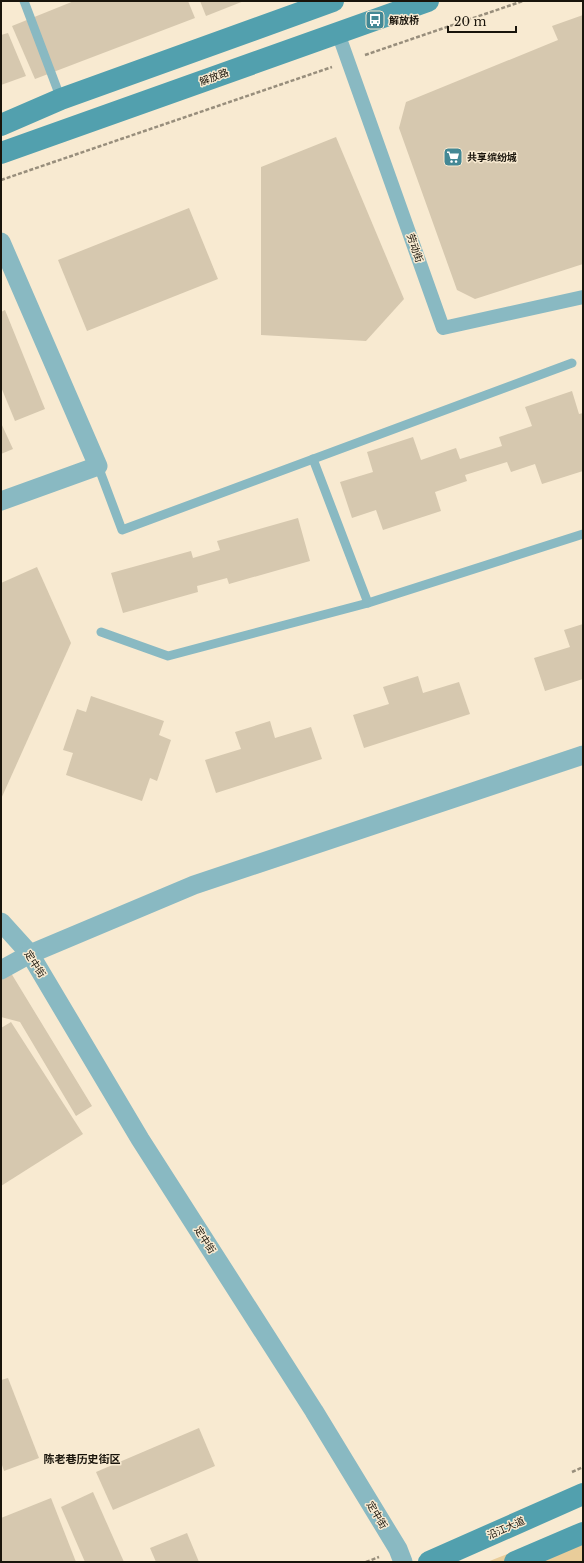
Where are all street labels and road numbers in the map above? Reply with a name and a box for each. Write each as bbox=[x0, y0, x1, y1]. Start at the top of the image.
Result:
street label: 解放路 bbox=[198, 66, 230, 88]
street label: 劳动街 bbox=[404, 232, 426, 264]
street label: 定中街 bbox=[21, 948, 49, 980]
street label: 定中街 bbox=[191, 1224, 219, 1256]
street label: 定中街 bbox=[364, 1499, 390, 1531]
street label: 沿江大道 bbox=[485, 1514, 527, 1542]

